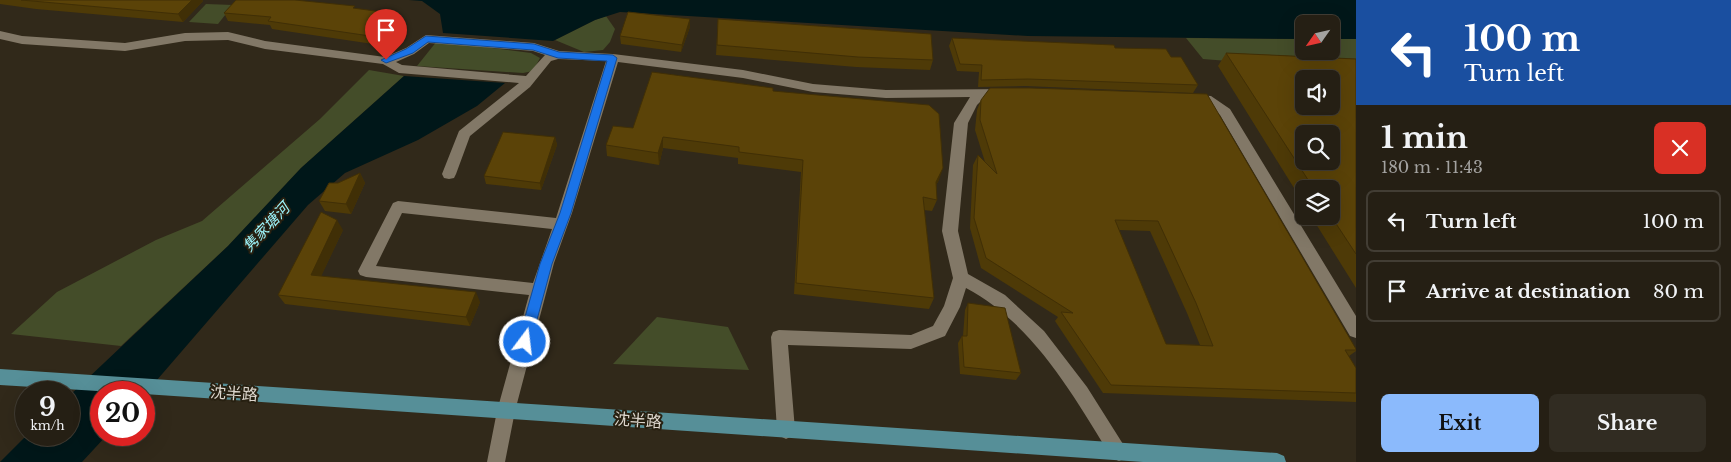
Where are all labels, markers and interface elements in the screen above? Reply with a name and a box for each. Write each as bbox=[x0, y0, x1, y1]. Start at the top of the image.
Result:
pin bbox=[365, 9, 407, 60]
north arrow bbox=[1295, 15, 1340, 60]
map controls bbox=[1295, 15, 1340, 225]
icon: arrive bbox=[372, 16, 400, 44]
text: 100 m bbox=[1464, 17, 1580, 60]
icon: left bbox=[1381, 20, 1446, 85]
text: Turn left bbox=[1464, 60, 1564, 87]
button: sound bbox=[1295, 70, 1340, 115]
text: 1 min bbox=[1381, 119, 1468, 156]
button: close bbox=[1654, 122, 1706, 174]
button: search bbox=[1295, 125, 1340, 170]
text: 180 m · 11:43 bbox=[1381, 157, 1483, 177]
button: layers bbox=[1295, 180, 1340, 225]
water label: 隽家塘河 bbox=[239, 196, 295, 255]
icon: left bbox=[1383, 207, 1411, 235]
text: Turn left bbox=[1426, 210, 1517, 233]
text: 100 m bbox=[1643, 210, 1704, 233]
icon: arrive bbox=[1383, 277, 1411, 305]
text: Arrive at destination bbox=[1426, 280, 1630, 303]
text: 80 m bbox=[1653, 280, 1704, 303]
position arrow bbox=[498, 315, 550, 367]
speed limit sign: 20 bbox=[90, 381, 155, 446]
street label: 沈半路 bbox=[209, 381, 259, 405]
text: 9 bbox=[39, 392, 56, 423]
button: Exit bbox=[1381, 394, 1539, 452]
button: Share bbox=[1549, 394, 1706, 452]
street label: 沈半路 bbox=[613, 408, 663, 432]
text: km/h bbox=[30, 418, 65, 433]

